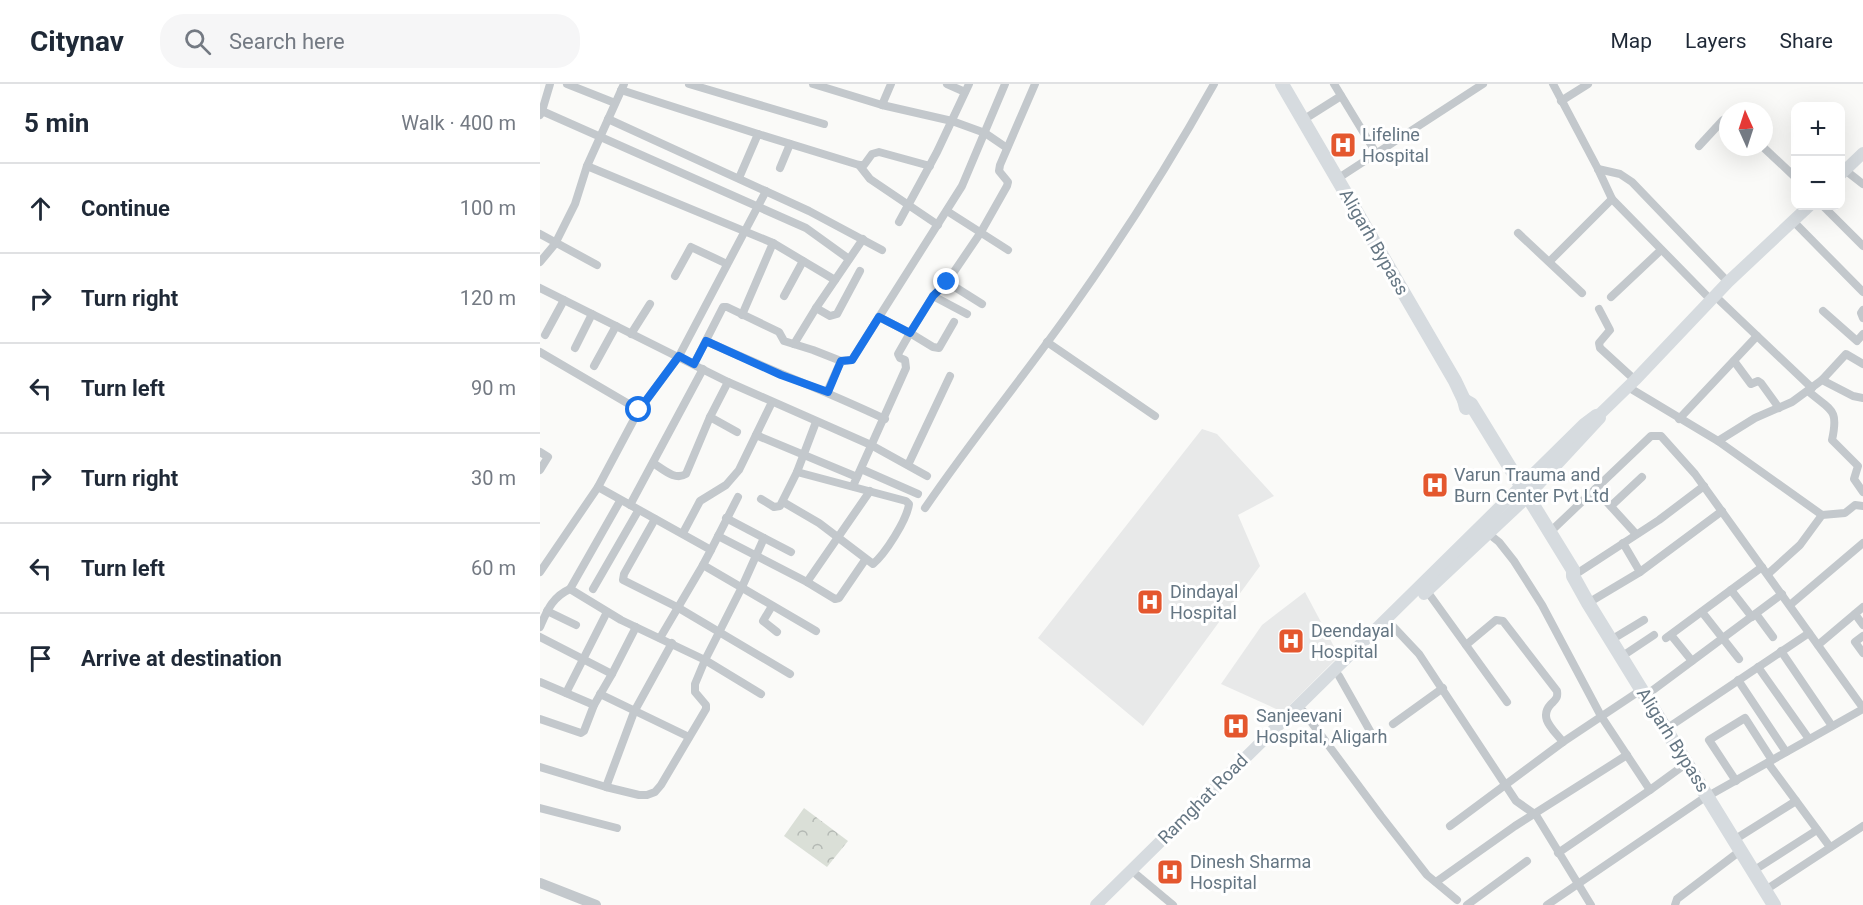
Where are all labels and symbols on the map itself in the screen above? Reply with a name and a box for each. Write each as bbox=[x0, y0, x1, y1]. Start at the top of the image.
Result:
north arrow bbox=[1719, 102, 1773, 156]
place label: Lifeline Hospital bbox=[1362, 124, 1429, 166]
hospital icon: Lifeline Hospital bbox=[1328, 130, 1358, 160]
street label: Aligarh Bypass bbox=[1336, 185, 1413, 299]
route end bbox=[933, 268, 959, 294]
route start bbox=[625, 396, 651, 422]
place label: Varun Trauma and Burn Center Pvt Ltd bbox=[1454, 464, 1609, 506]
hospital icon: Varun Trauma and Burn Center Pvt Ltd bbox=[1420, 470, 1450, 500]
place label: Dindayal Hospital bbox=[1170, 581, 1239, 623]
hospital icon: Dindayal Hospital bbox=[1135, 587, 1165, 617]
place label: Deendayal Hospital bbox=[1311, 620, 1394, 662]
hospital icon: Deendayal Hospital bbox=[1276, 626, 1306, 656]
street label: Aligarh Bypass bbox=[1633, 684, 1714, 796]
place label: Sanjeevani Hospital, Aligarh bbox=[1256, 705, 1387, 747]
hospital icon: Sanjeevani Hospital, Aligarh bbox=[1221, 711, 1251, 741]
street label: Ramghat Road bbox=[1153, 749, 1252, 848]
place label: Dinesh Sharma Hospital bbox=[1190, 851, 1311, 893]
hospital icon: Dinesh Sharma Hospital bbox=[1155, 857, 1185, 887]

